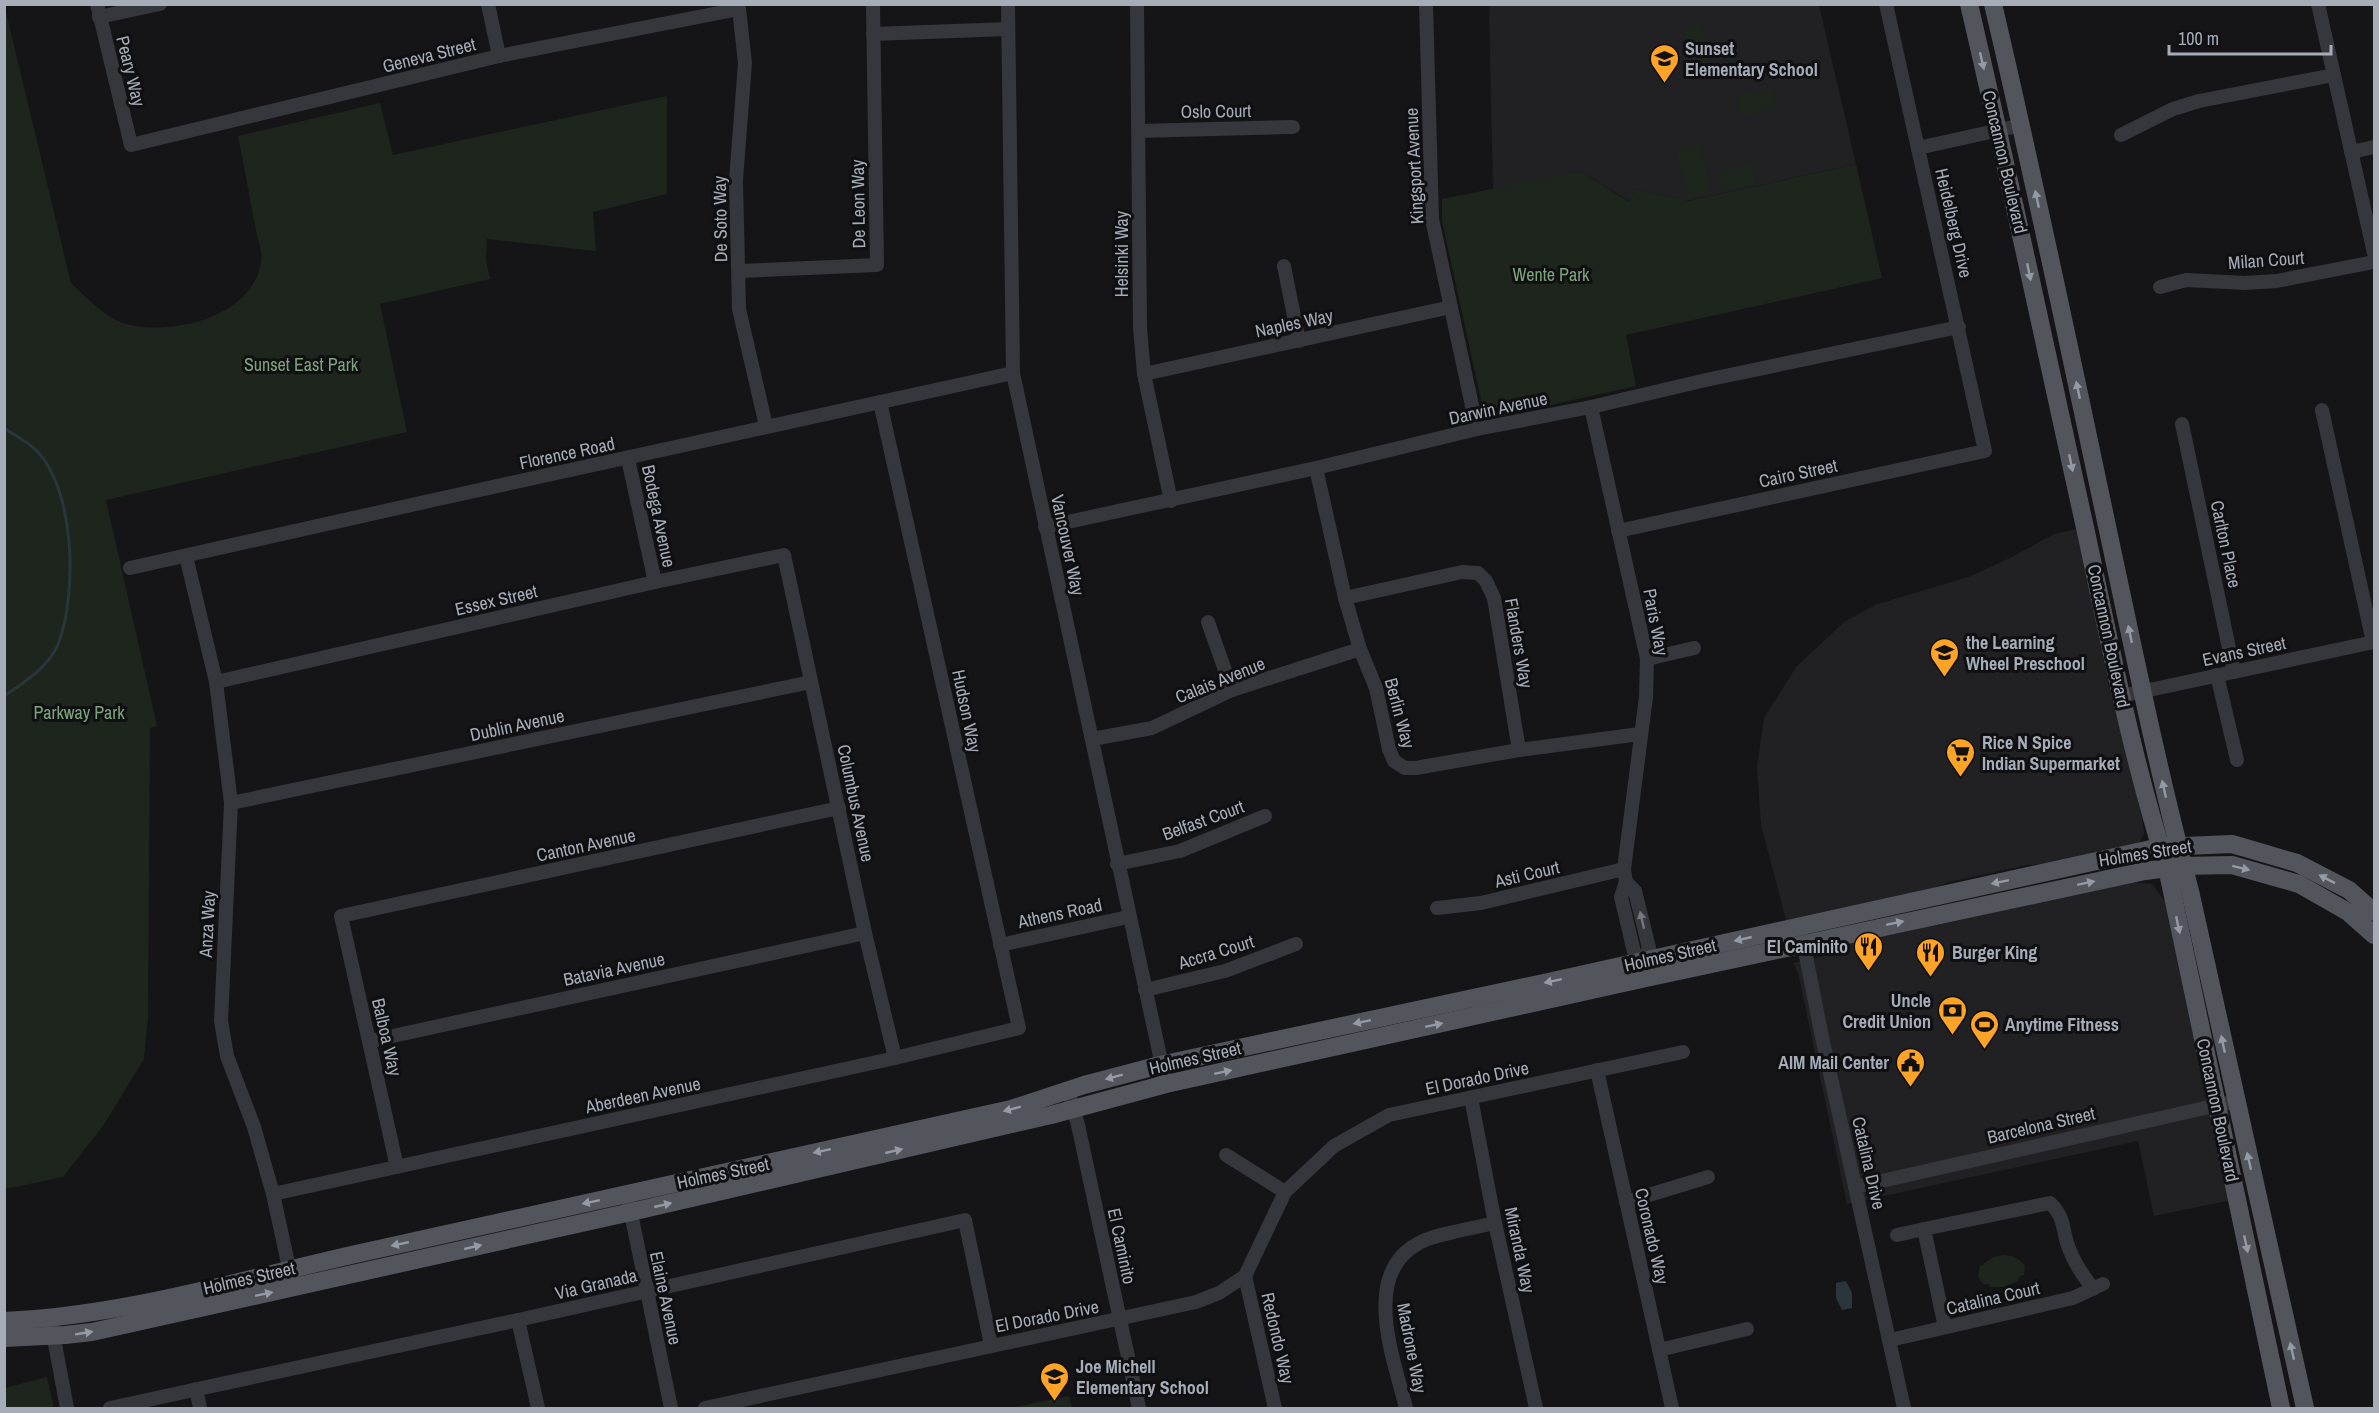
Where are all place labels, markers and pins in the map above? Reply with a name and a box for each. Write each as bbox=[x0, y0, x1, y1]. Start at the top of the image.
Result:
place label: Sunset Elementary School bbox=[1685, 36, 1818, 82]
school or university icon: Sunset Elementary School bbox=[1648, 42, 1680, 84]
place label: the Learning Wheel Preschool bbox=[1966, 630, 2085, 676]
school or university icon: the Learning Wheel Preschool bbox=[1929, 636, 1961, 678]
place label: Rice N Spice Indian Supermarket bbox=[1982, 730, 2120, 776]
supermarket icon: Rice N Spice Indian Supermarket bbox=[1945, 736, 1977, 778]
restaurant icon: El Caminito bbox=[1853, 930, 1885, 972]
place label: El Caminito bbox=[1767, 934, 1848, 959]
restaurant icon: Burger King bbox=[1915, 936, 1947, 978]
place label: Burger King bbox=[1952, 940, 2037, 965]
place label: Uncle Credit Union bbox=[1842, 988, 1931, 1034]
bank icon: Uncle Credit Union bbox=[1936, 994, 1968, 1036]
sports icon: Anytime Fitness bbox=[1968, 1008, 2000, 1050]
place label: Anytime Fitness bbox=[2005, 1012, 2119, 1037]
public building icon: AIM Mail Center bbox=[1894, 1046, 1926, 1088]
place label: AIM Mail Center bbox=[1778, 1050, 1889, 1075]
place label: Joe Michell Elementary School bbox=[1076, 1354, 1209, 1400]
school or university icon: Joe Michell Elementary School bbox=[1039, 1360, 1071, 1402]

